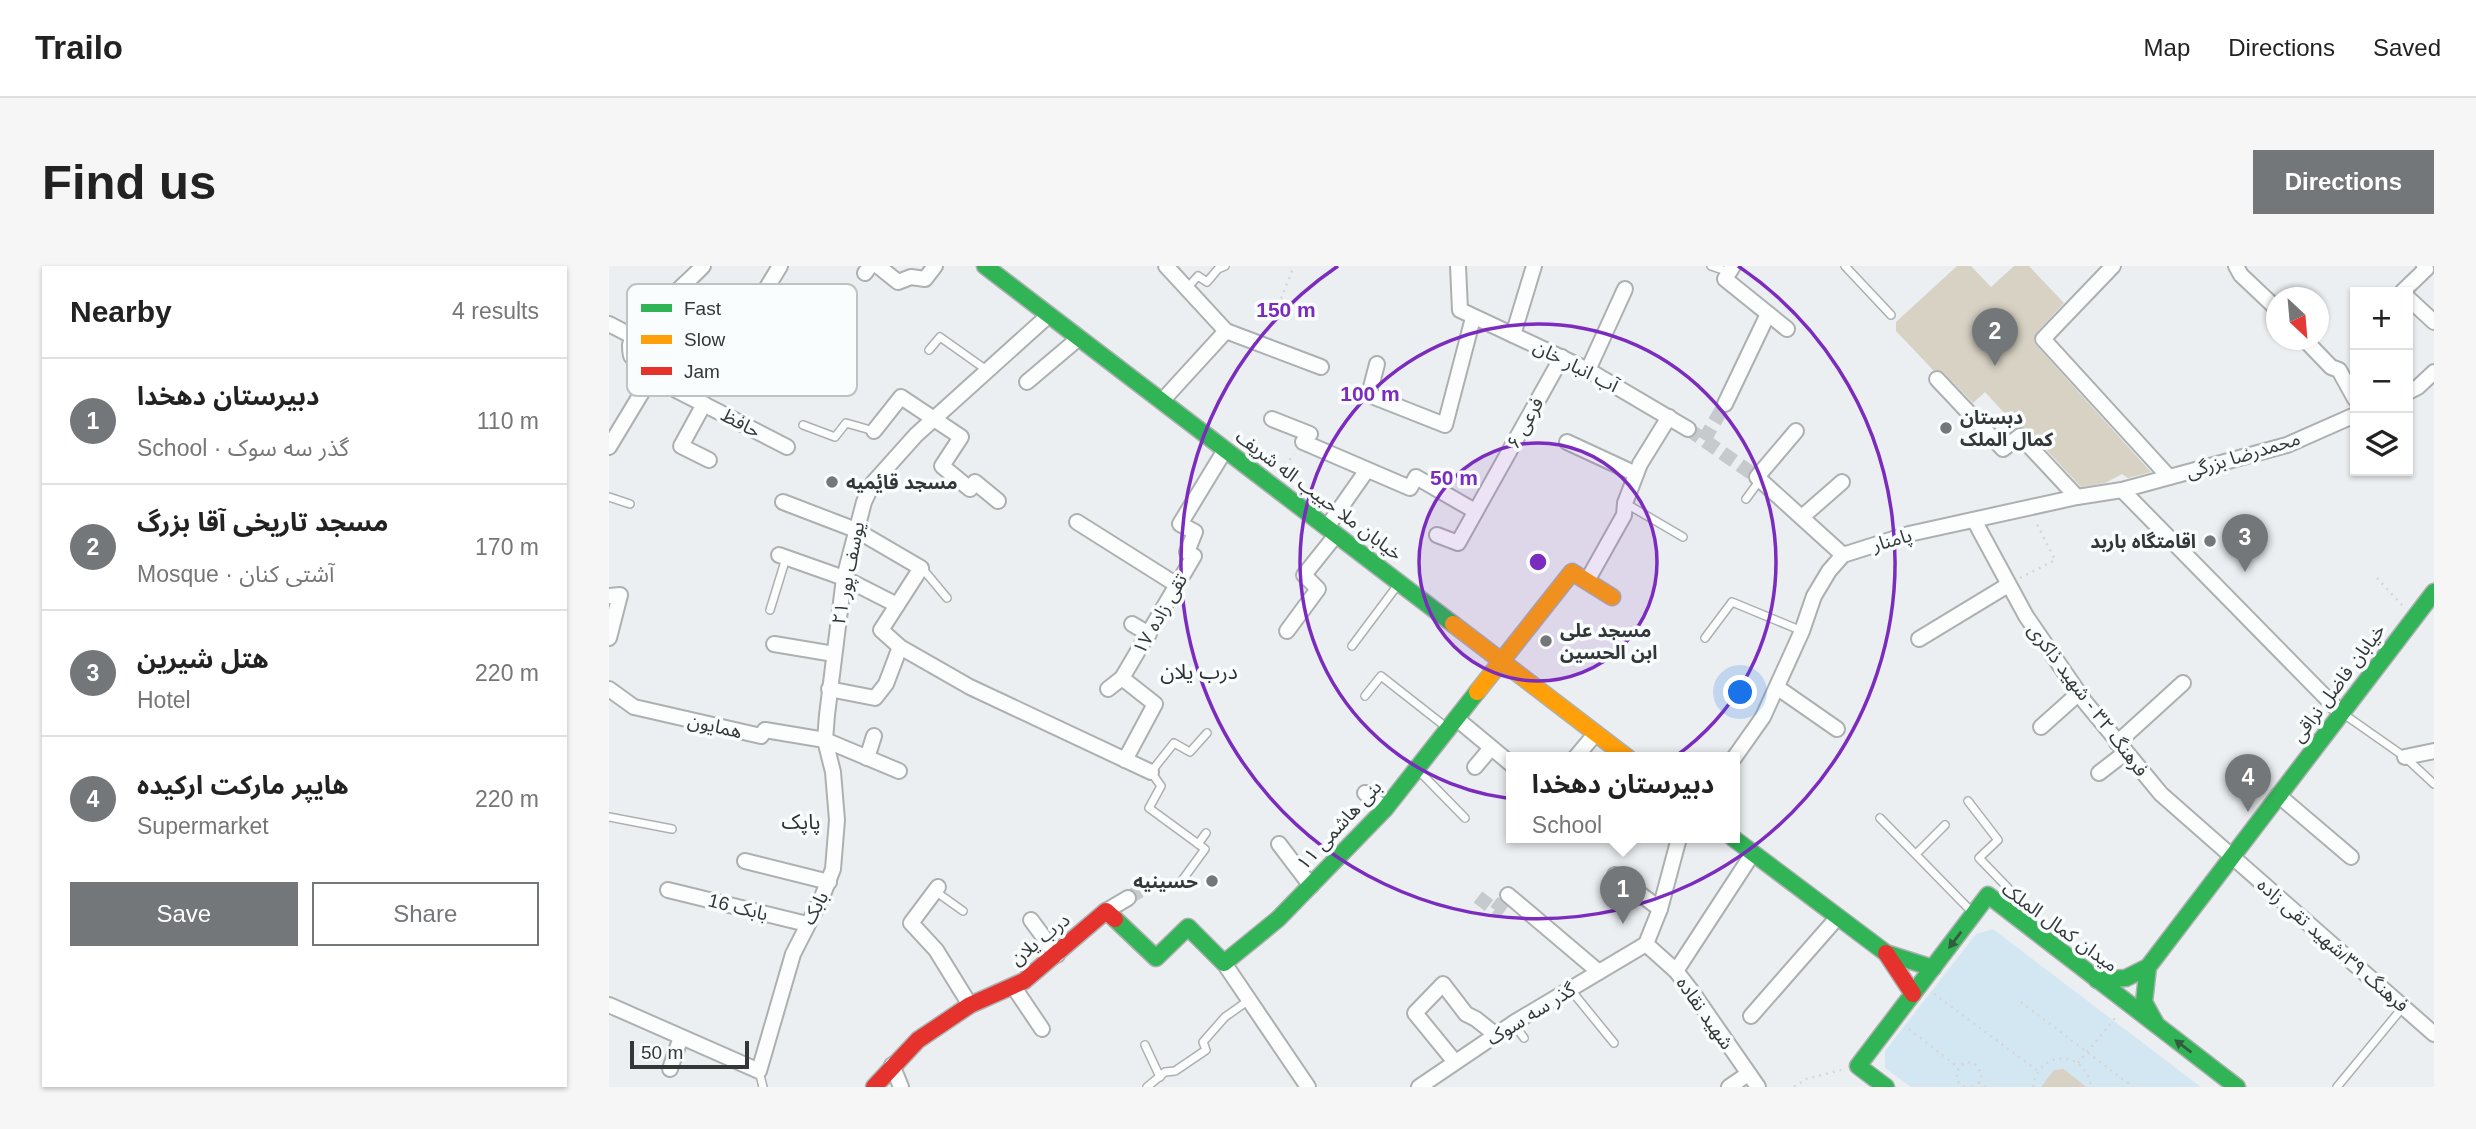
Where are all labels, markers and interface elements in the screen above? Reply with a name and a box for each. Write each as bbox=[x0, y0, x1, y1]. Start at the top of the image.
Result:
text: Trailo bbox=[35, 29, 123, 66]
text: Map bbox=[2144, 34, 2190, 61]
text: Directions bbox=[2228, 34, 2335, 61]
text: Saved bbox=[2373, 34, 2441, 61]
button: Directions bbox=[2253, 150, 2434, 214]
text: Find us bbox=[42, 155, 216, 209]
legend bbox=[627, 284, 857, 396]
north arrow bbox=[2266, 287, 2329, 350]
map controls bbox=[2350, 287, 2413, 476]
button: + bbox=[2350, 287, 2413, 350]
text: Nearby bbox=[70, 295, 172, 328]
text: 4 results bbox=[452, 298, 539, 324]
text: Fast bbox=[684, 298, 722, 319]
text: 150 m bbox=[1256, 298, 1316, 321]
pin: 2 bbox=[1972, 308, 2018, 366]
text: Slow bbox=[684, 329, 725, 350]
street label: آب انبار خان bbox=[1530, 336, 1623, 398]
button: − bbox=[2350, 350, 2413, 413]
text: Jam bbox=[684, 361, 720, 382]
text: دبیرستان دهخدا bbox=[137, 381, 319, 411]
text: 100 m bbox=[1340, 382, 1400, 405]
street label: فرعی ۶ bbox=[1502, 394, 1548, 453]
street label: حافظ bbox=[718, 404, 764, 442]
place label: دبستان کمال الملک bbox=[1960, 407, 2054, 451]
text: 1 bbox=[87, 408, 99, 434]
text: 110 m bbox=[477, 408, 539, 434]
button: layers bbox=[2350, 413, 2413, 476]
marker: دبستان کمال الملک bbox=[1938, 420, 1954, 436]
street label: خیابان ملا حبیب اله شریف bbox=[1231, 426, 1406, 565]
street label: محمدرضا بزرگی bbox=[2183, 428, 2303, 483]
text: School · گذر سه سوک bbox=[137, 435, 349, 461]
text: 50 m bbox=[1430, 466, 1478, 489]
place label: مسجد قایٔمیه bbox=[846, 472, 958, 493]
marker: مسجد قایٔمیه bbox=[824, 474, 840, 490]
text: مسجد تاریخی آقا بزرگ bbox=[137, 507, 388, 537]
pin: 3 bbox=[2222, 514, 2268, 572]
street label: یوسف پور ۲۱ bbox=[828, 520, 870, 627]
street label: پامنار bbox=[1869, 524, 1915, 558]
place label: اقامتگاه باربد bbox=[2090, 531, 2196, 553]
marker: اقامتگاه باربد bbox=[2202, 533, 2218, 549]
text: 2 bbox=[87, 534, 99, 560]
text: 170 m bbox=[475, 534, 539, 560]
centre of rings bbox=[1526, 550, 1550, 574]
text: Mosque · آشتی کنان bbox=[137, 561, 334, 587]
street label: تقی زاده ۱۷ bbox=[1129, 570, 1192, 658]
place label: مسجد علی ابن الحسین bbox=[1560, 620, 1657, 663]
street label: فرهنگ ۳۲ - شهید ذاکری bbox=[2023, 620, 2152, 781]
street label: خیابان فاضل نراقی bbox=[2287, 620, 2390, 747]
marker: مسجد علی ابن الحسین bbox=[1538, 633, 1554, 649]
text: هتل شیرین bbox=[137, 644, 269, 674]
text: 3 bbox=[87, 660, 99, 686]
text: 220 m bbox=[475, 660, 539, 686]
district label: درب یلان bbox=[1160, 660, 1238, 684]
your location bbox=[1723, 675, 1757, 709]
text: Hotel bbox=[137, 687, 191, 713]
street label: همایون bbox=[686, 710, 744, 743]
popup bbox=[1506, 752, 1740, 843]
pin: 4 bbox=[2225, 754, 2271, 812]
text: دبیرستان دهخدا bbox=[1532, 769, 1714, 799]
text: هایپر مارکت ارکیده bbox=[137, 770, 349, 800]
street label: بنی هاشمی ۱۱ bbox=[1292, 776, 1386, 875]
text: 4 bbox=[87, 786, 99, 812]
text: 220 m bbox=[475, 786, 539, 812]
district label: پاپک bbox=[781, 810, 821, 835]
text: School bbox=[1532, 812, 1602, 838]
text: Supermarket bbox=[137, 813, 269, 839]
pin: 1 bbox=[1600, 866, 1646, 924]
place label: حسینیه bbox=[1133, 871, 1198, 892]
marker: حسینیه bbox=[1204, 873, 1220, 889]
street label: فرهنگ ۳۹/شهید تقی زاده bbox=[2253, 874, 2413, 1017]
street label: میدان کمال الملک bbox=[1998, 878, 2122, 976]
button: Save bbox=[70, 882, 298, 946]
button: Share bbox=[312, 882, 539, 946]
street label: بابک bbox=[798, 888, 832, 928]
street label: بابک 16 bbox=[706, 889, 770, 925]
street label: درب یلان bbox=[1006, 909, 1075, 970]
one-way arrow bbox=[1947, 930, 1962, 948]
street label: شهید نقاده bbox=[1672, 973, 1738, 1053]
street label: گذر سه سوک bbox=[1483, 978, 1581, 1050]
scale bar bbox=[630, 1038, 749, 1070]
one-way arrow bbox=[2174, 1038, 2192, 1053]
text: 50 m bbox=[641, 1042, 683, 1063]

